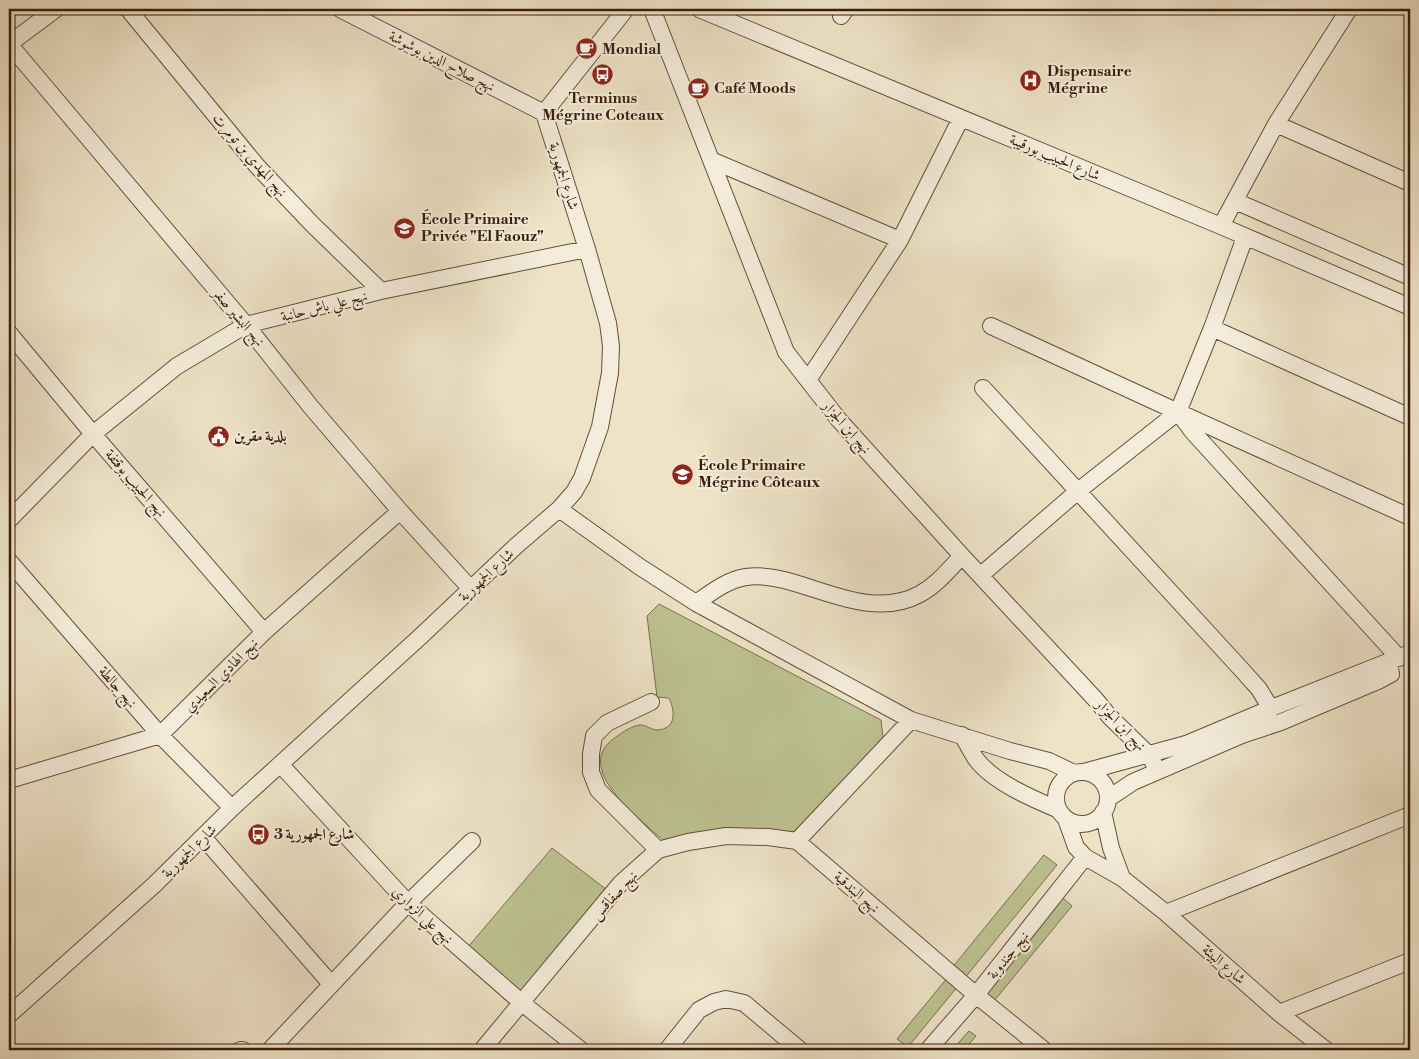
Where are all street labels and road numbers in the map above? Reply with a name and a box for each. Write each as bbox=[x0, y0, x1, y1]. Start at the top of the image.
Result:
street label: نهج صلاح الدين بوشوشة bbox=[384, 26, 498, 100]
street label: نهج المهدي بن تومرت bbox=[205, 109, 291, 204]
street label: شارع الحبيب بورقيبة bbox=[1005, 130, 1103, 188]
street label: شارع الجمهورية bbox=[541, 140, 583, 213]
street label: نهج البشير صفر bbox=[204, 282, 269, 353]
street label: نهج علي باش حانبة bbox=[279, 287, 370, 330]
street label: نهج ابن الجزار bbox=[814, 395, 875, 461]
street label: نهج الحبيب بوقتفة bbox=[98, 445, 171, 524]
street label: شارع الجمهورية bbox=[454, 545, 520, 608]
street label: نهج الهادي السعيدي bbox=[180, 634, 265, 719]
street label: نهج جالطة bbox=[91, 662, 141, 715]
street label: نهج ابن الجزار bbox=[1087, 694, 1150, 758]
street label: شارع الجمهورية bbox=[158, 820, 223, 884]
street label: نهج صفاقس bbox=[587, 867, 645, 927]
street label: نهج البندقية bbox=[827, 867, 884, 921]
street label: نهج علي الزواري bbox=[385, 882, 457, 952]
street label: نهج جندوبة bbox=[983, 927, 1037, 986]
street label: شارع البيئة bbox=[1196, 940, 1249, 991]

